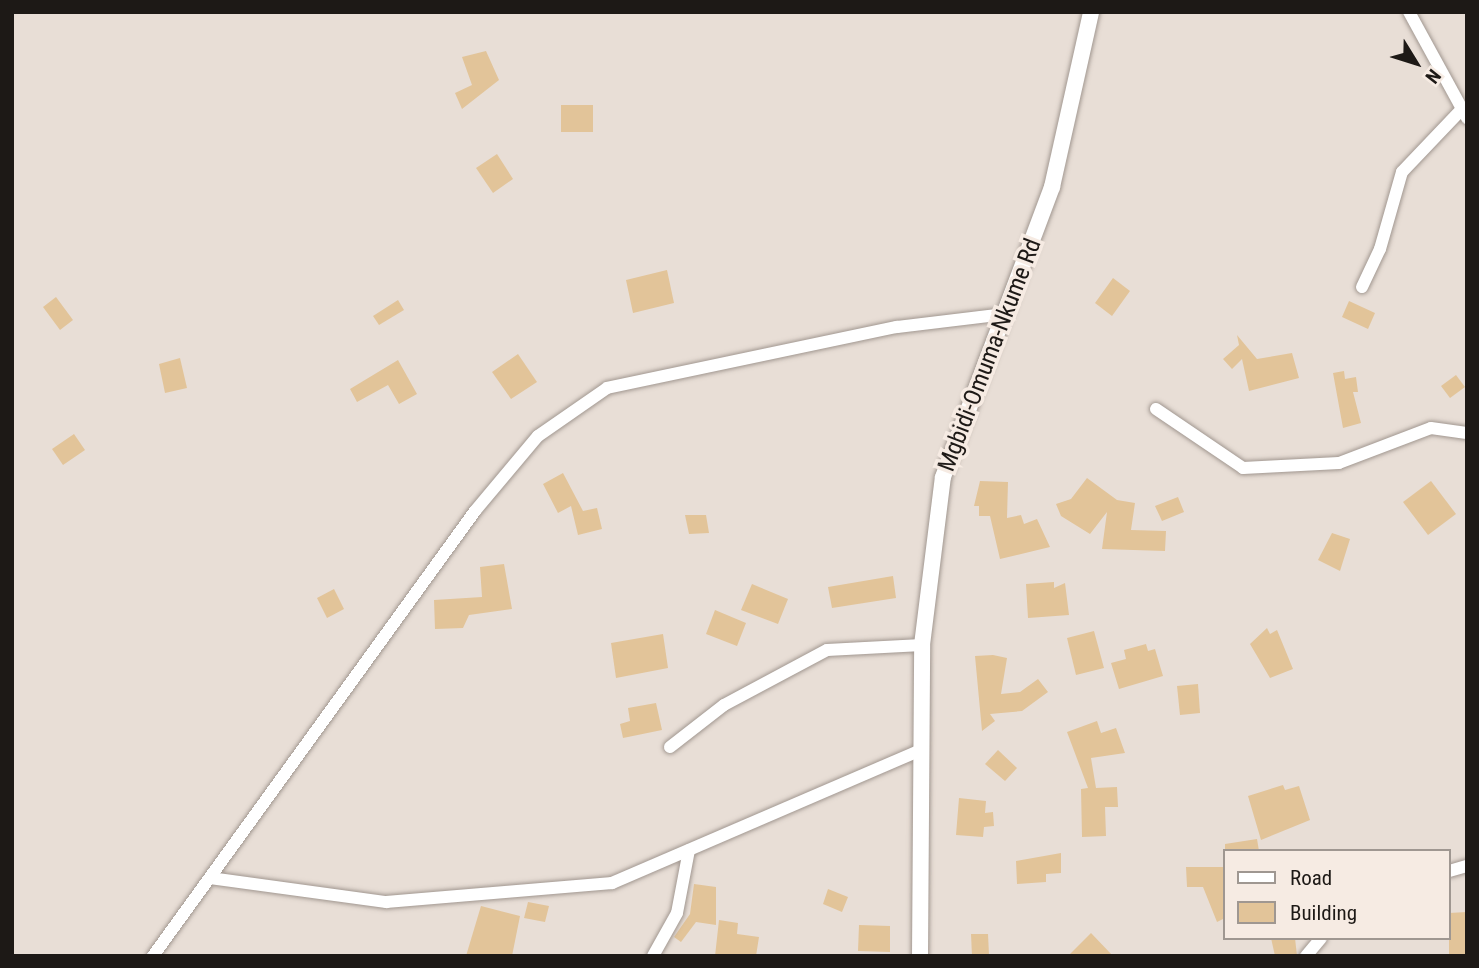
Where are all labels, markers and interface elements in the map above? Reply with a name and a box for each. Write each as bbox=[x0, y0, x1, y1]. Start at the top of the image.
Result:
north arrow bbox=[1381, 28, 1451, 98]
text: N bbox=[1420, 65, 1446, 88]
street label: Mgbidi-Omuma-Nkume Rd bbox=[932, 235, 1048, 475]
legend bbox=[1224, 849, 1451, 940]
text: Road bbox=[1290, 866, 1332, 890]
text: Building bbox=[1290, 901, 1357, 925]

